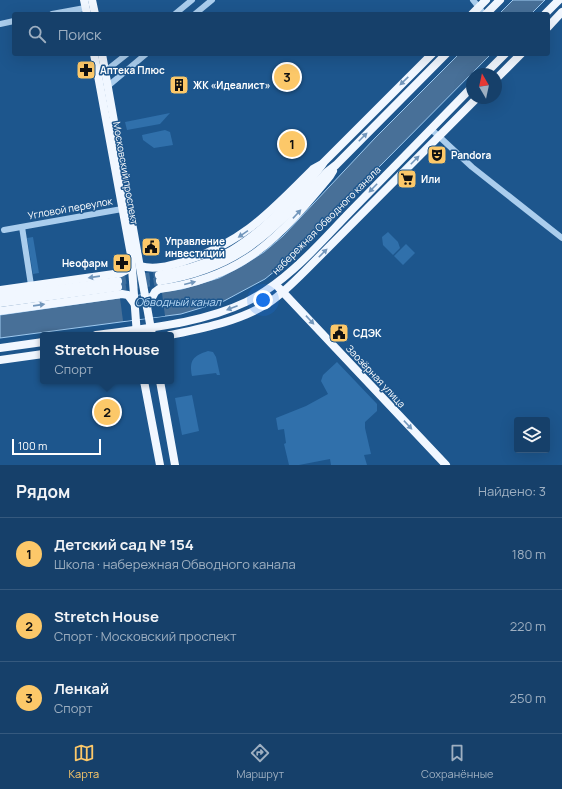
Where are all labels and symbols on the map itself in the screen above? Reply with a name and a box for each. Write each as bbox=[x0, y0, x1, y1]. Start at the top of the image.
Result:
pharmacy icon: Аптека Плюс bbox=[75, 59, 97, 81]
pin: 3 bbox=[274, 62, 300, 92]
place label: Аптека Плюс bbox=[100, 63, 165, 77]
north arrow bbox=[466, 68, 502, 104]
building icon: ЖК «Идеалист» bbox=[168, 74, 190, 96]
one-way arrow bbox=[399, 76, 409, 86]
place label: ЖК «Идеалист» bbox=[193, 78, 271, 92]
street label: Московский проспект bbox=[110, 120, 142, 226]
pin: 1 bbox=[279, 129, 305, 159]
one-way arrow bbox=[358, 132, 368, 142]
theatre icon: Pandora bbox=[426, 144, 448, 166]
place label: Pandora bbox=[451, 148, 491, 162]
one-way arrow bbox=[410, 155, 420, 165]
street label: набережная Обводного канала bbox=[269, 163, 383, 277]
supermarket icon: Или bbox=[396, 168, 418, 190]
place label: Или bbox=[421, 172, 440, 186]
one-way arrow bbox=[368, 183, 378, 193]
street label: Угловой переулок bbox=[26, 193, 115, 222]
one-way arrow bbox=[293, 209, 302, 220]
one-way arrow bbox=[237, 230, 248, 238]
place label: Управление инвестиций bbox=[165, 234, 225, 260]
public building icon: Управление инвестиций bbox=[140, 236, 162, 258]
one-way arrow bbox=[318, 248, 328, 258]
pharmacy icon: Неофарм bbox=[111, 252, 133, 274]
place label: Неофарм bbox=[62, 256, 108, 270]
one-way arrow bbox=[88, 274, 100, 280]
one-way arrow bbox=[183, 280, 196, 286]
your location bbox=[253, 290, 273, 310]
water label: Обводный канал bbox=[135, 294, 223, 309]
one-way arrow bbox=[33, 302, 45, 308]
one-way arrow bbox=[226, 305, 238, 311]
one-way arrow bbox=[305, 315, 314, 325]
public building icon: СДЭК bbox=[328, 322, 350, 344]
place label: СДЭК bbox=[353, 326, 382, 340]
street label: Заозёрная улица bbox=[343, 341, 409, 411]
pin: 2 bbox=[94, 397, 120, 427]
one-way arrow bbox=[403, 420, 413, 430]
scale bar bbox=[12, 437, 101, 456]

